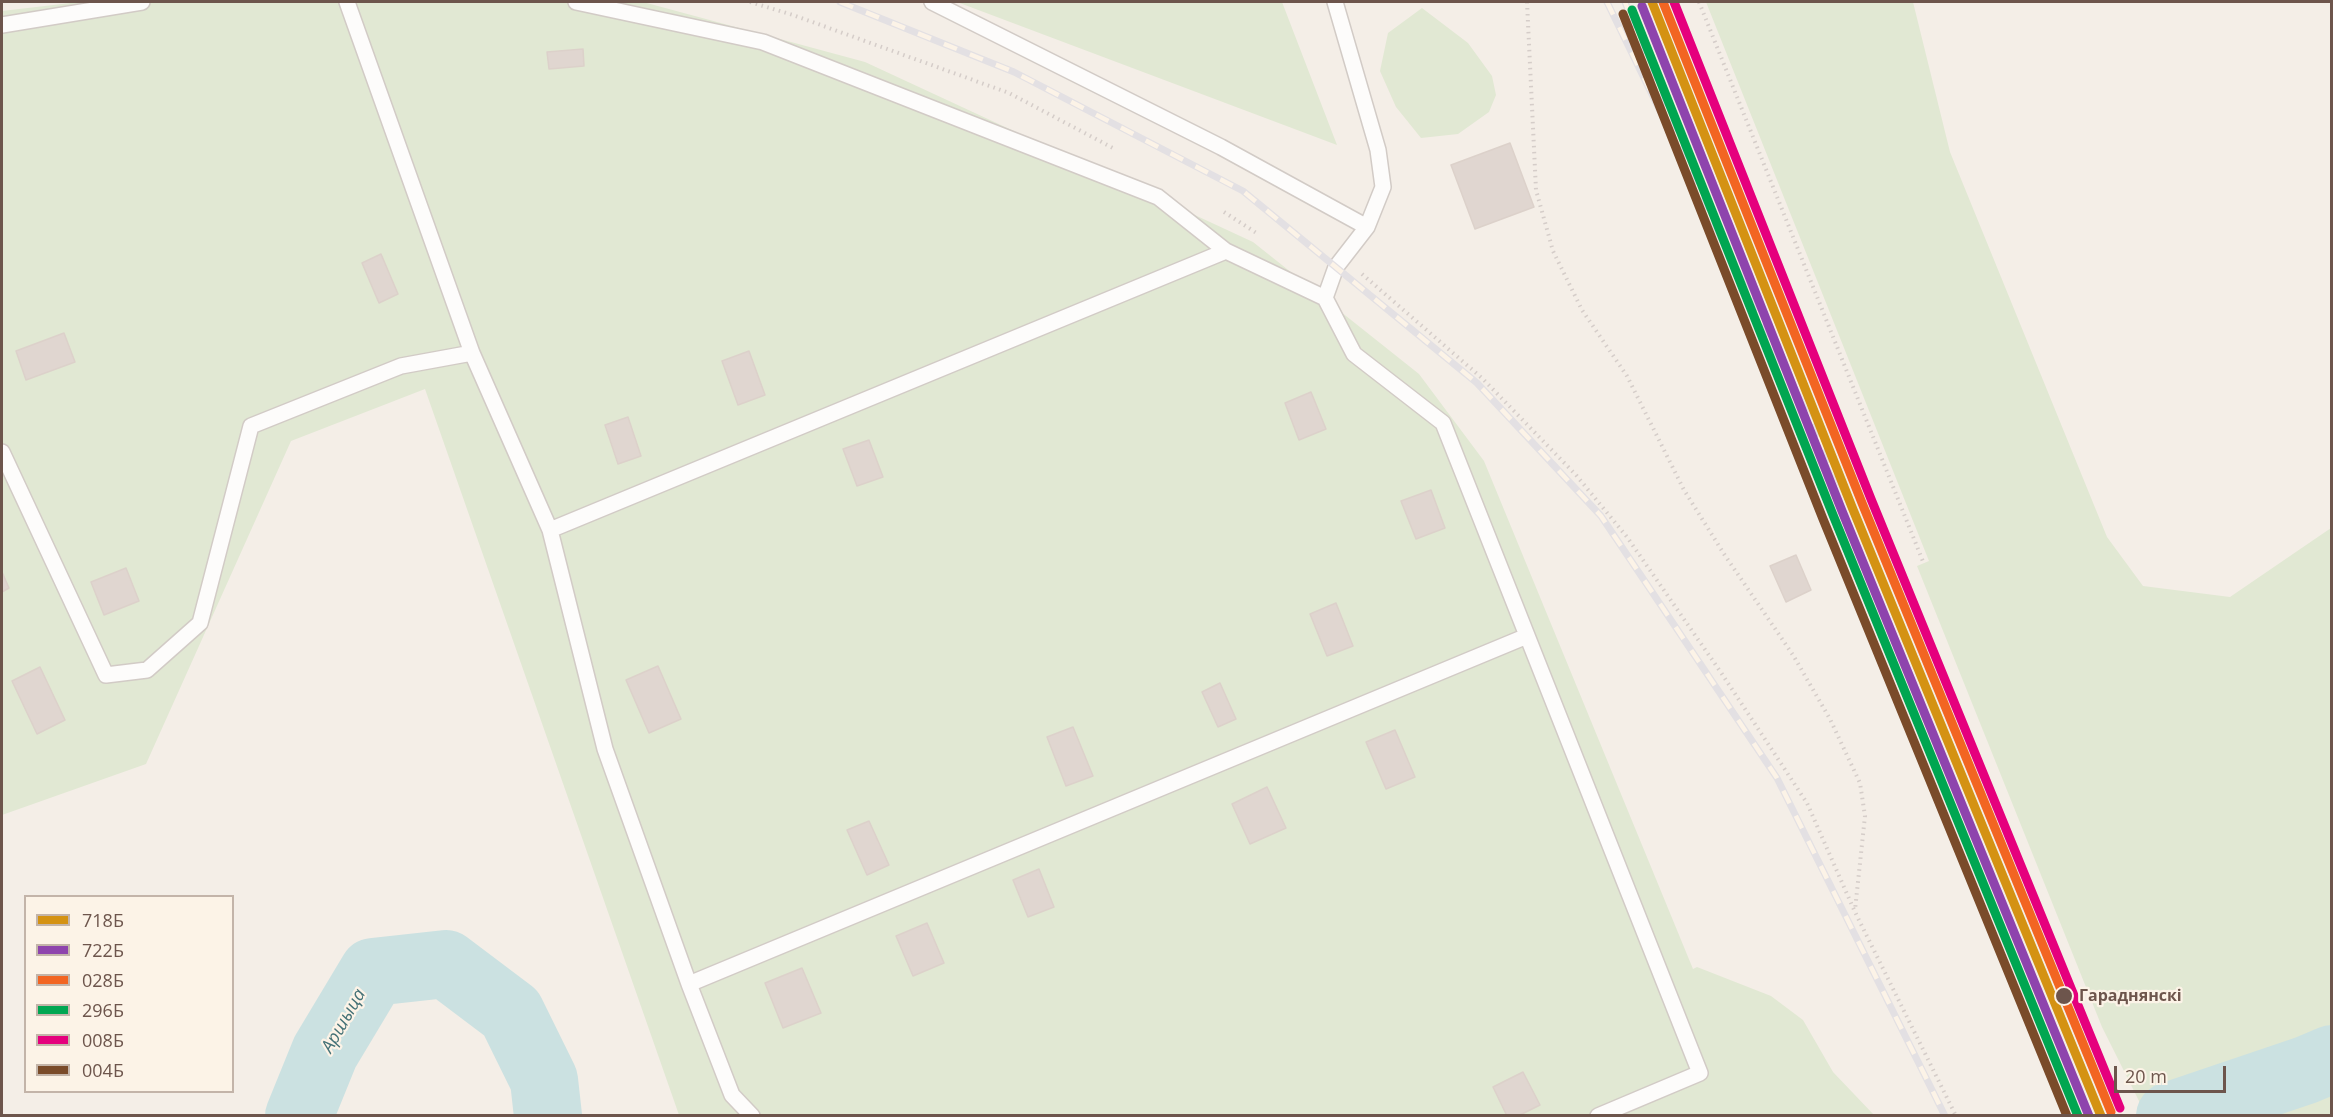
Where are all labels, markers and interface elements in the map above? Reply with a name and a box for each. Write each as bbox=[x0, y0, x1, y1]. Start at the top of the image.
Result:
legend bbox=[24, 895, 234, 1093]
text: 718Б bbox=[82, 908, 124, 932]
text: 722Б bbox=[82, 938, 124, 962]
text: 028Б bbox=[82, 968, 124, 992]
water label: Аршыца bbox=[317, 985, 371, 1057]
marker: Гараднянскі bbox=[2054, 986, 2074, 1006]
place label: Гараднянскі bbox=[2079, 986, 2182, 1006]
text: 296Б bbox=[82, 998, 124, 1022]
text: 008Б bbox=[82, 1028, 124, 1052]
scale bar bbox=[2117, 1054, 2230, 1092]
text: 004Б bbox=[82, 1058, 124, 1082]
text: 20 m bbox=[2125, 1064, 2167, 1088]

